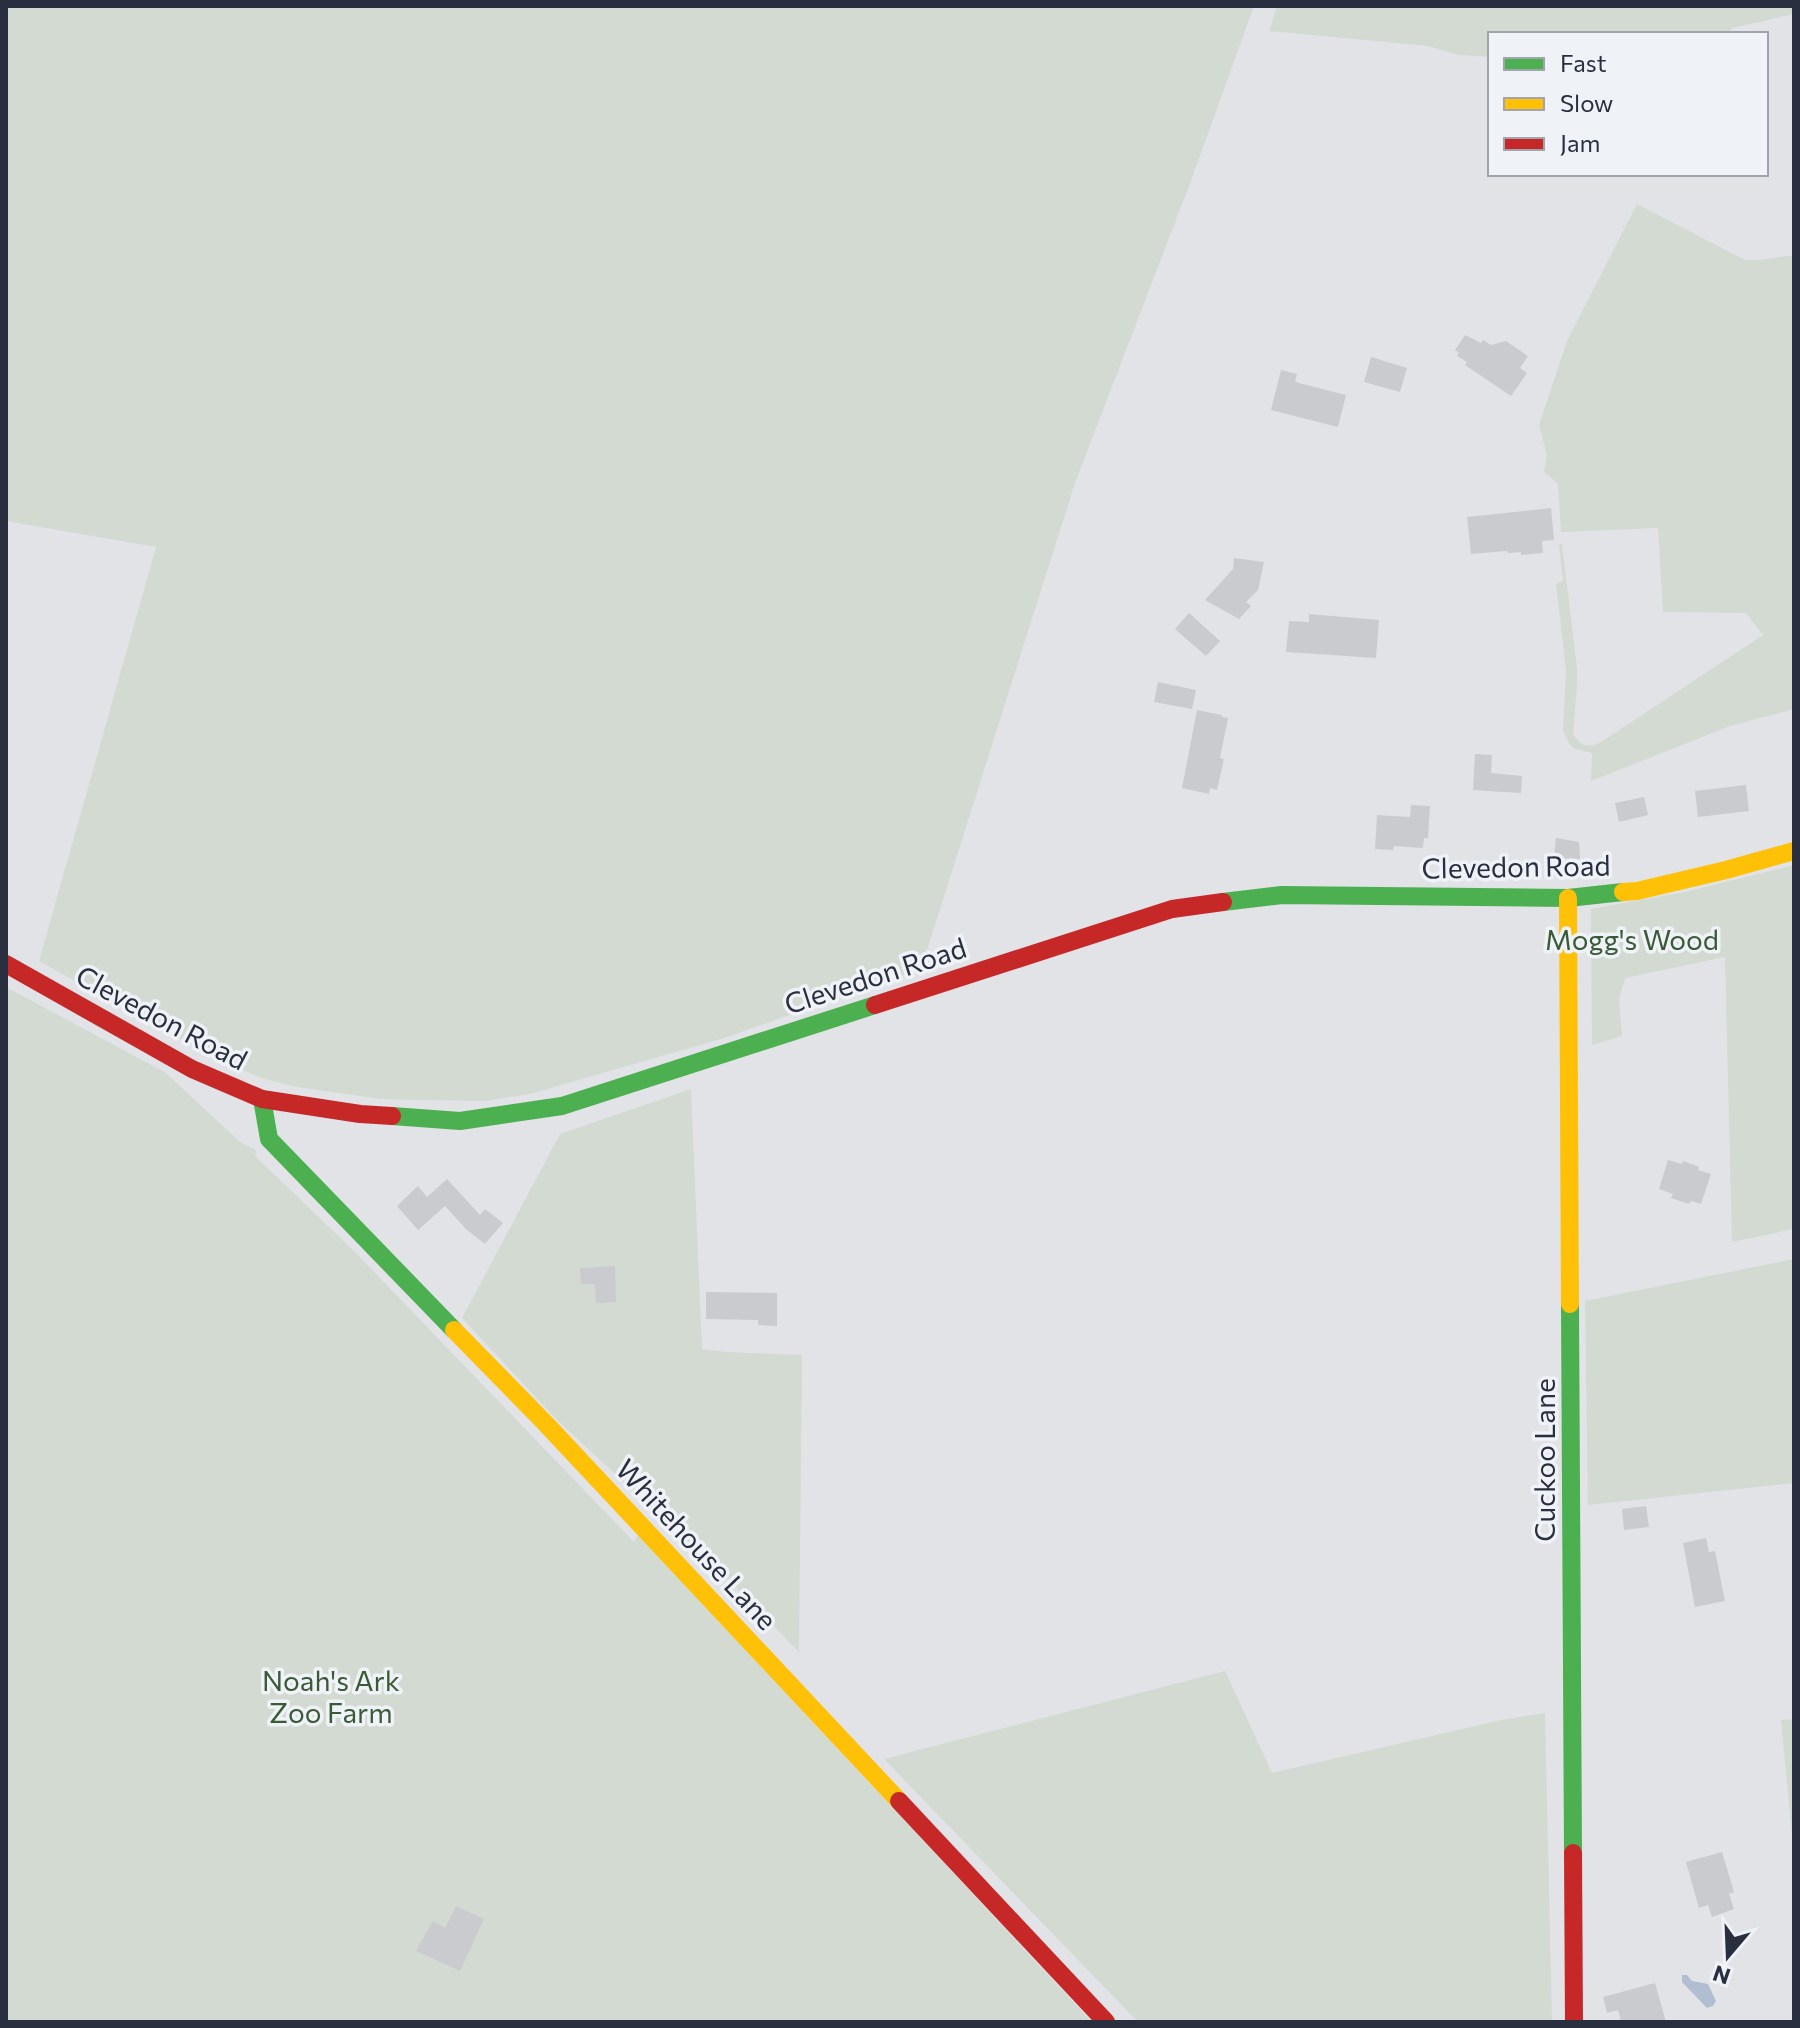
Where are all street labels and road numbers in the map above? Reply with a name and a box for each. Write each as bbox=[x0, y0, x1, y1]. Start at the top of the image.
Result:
street label: Clevedon Road bbox=[1421, 847, 1611, 885]
street label: Clevedon Road bbox=[780, 930, 970, 1020]
street label: Clevedon Road bbox=[71, 958, 253, 1076]
street label: Cuckoo Lane bbox=[1527, 1378, 1561, 1542]
street label: Whitehouse Lane bbox=[609, 1452, 785, 1636]

